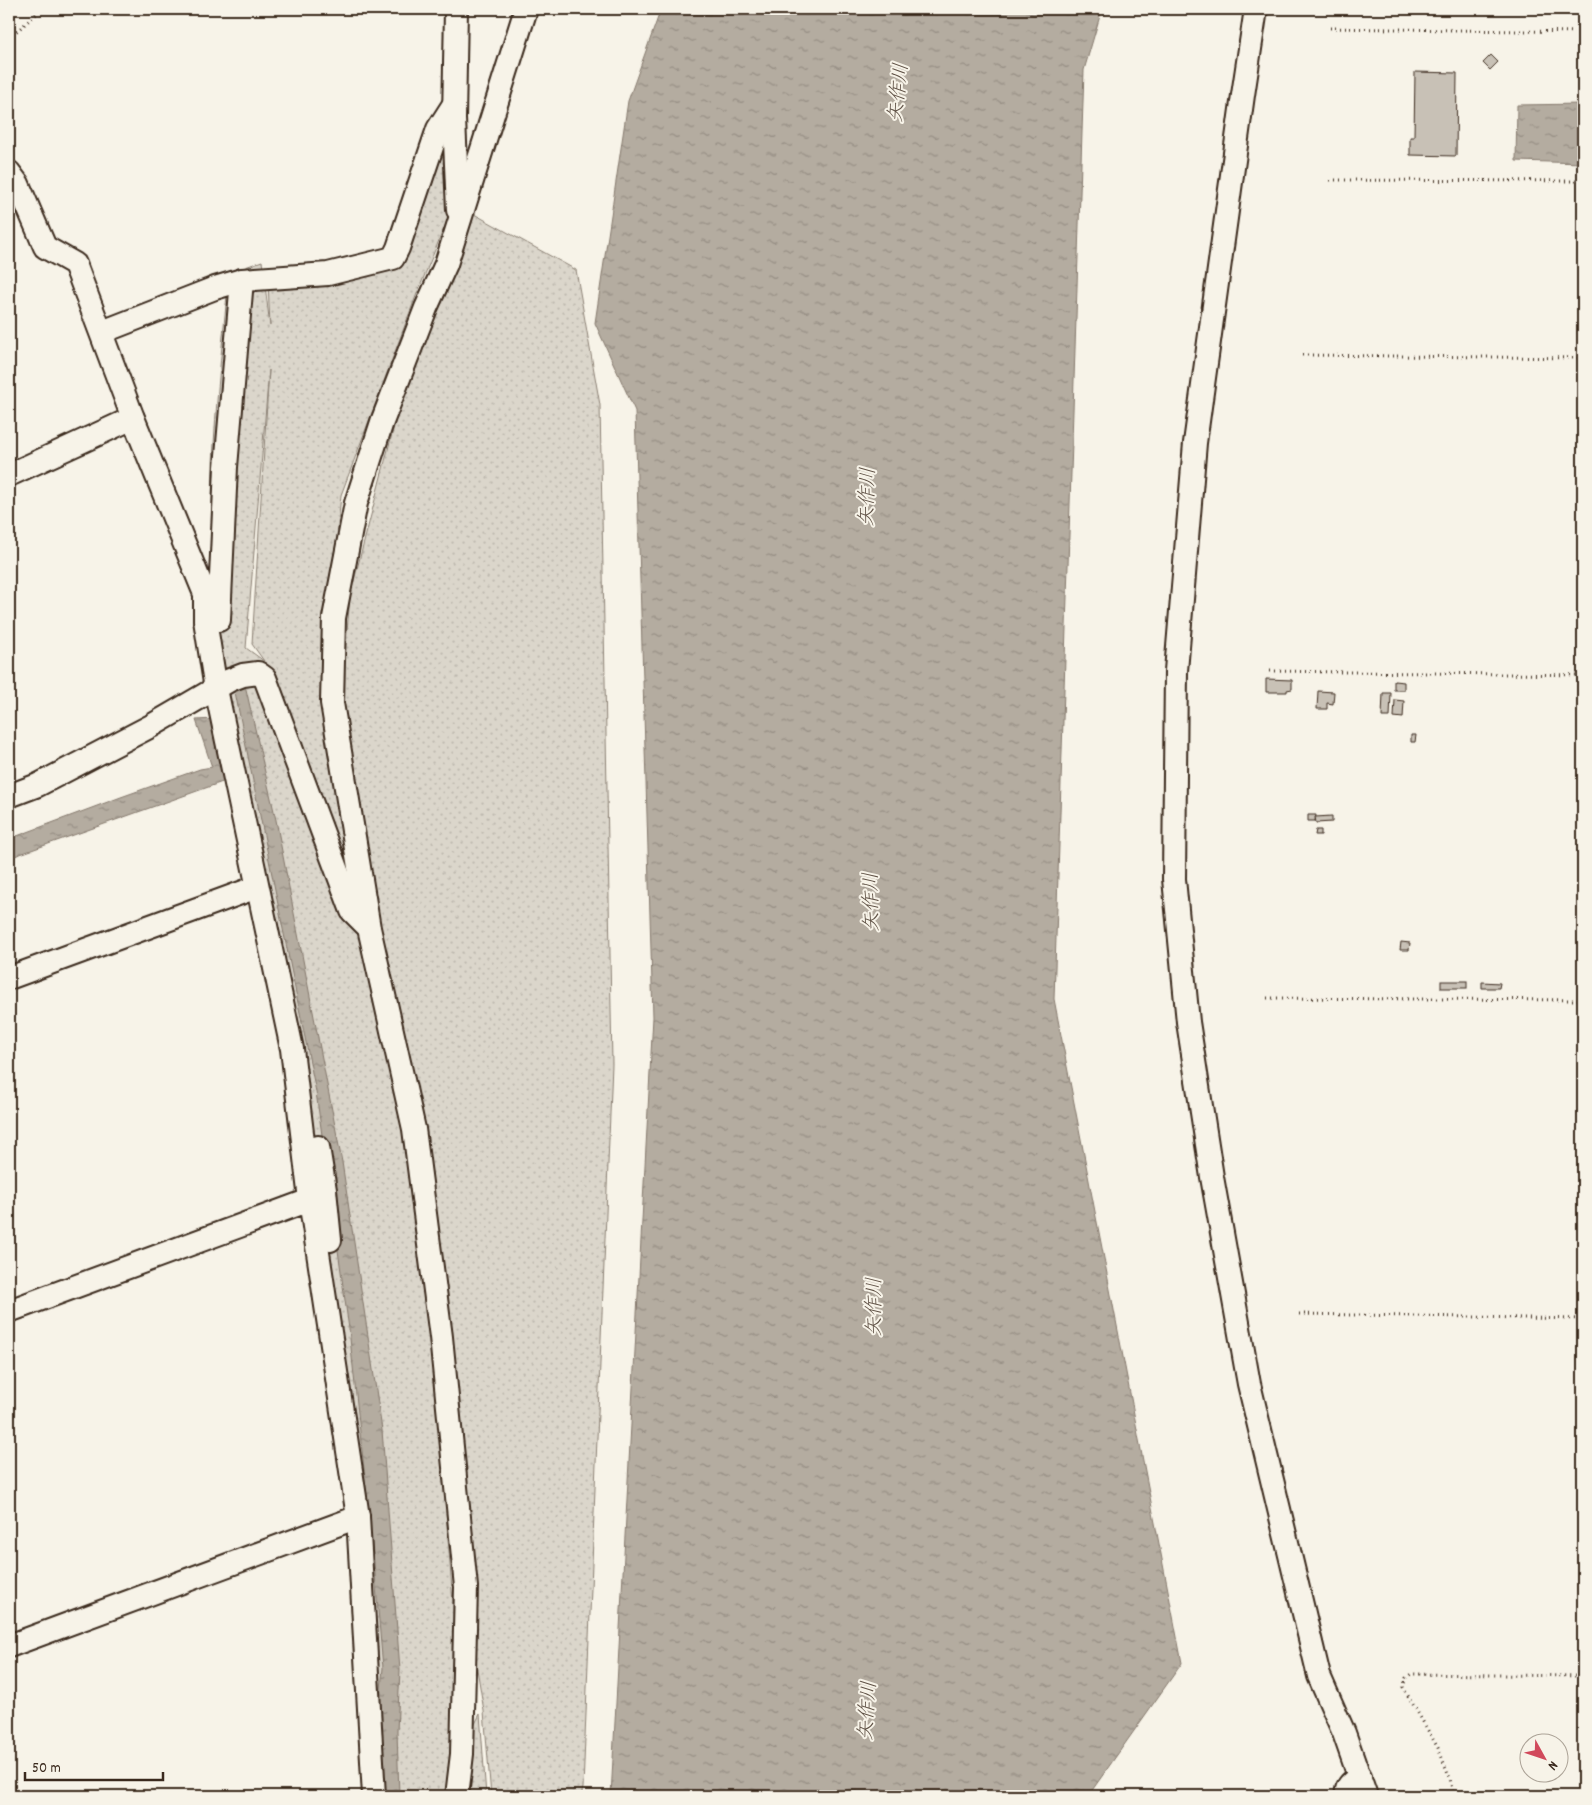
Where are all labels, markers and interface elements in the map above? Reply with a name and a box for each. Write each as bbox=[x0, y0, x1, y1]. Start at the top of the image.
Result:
water label: 矢作川 bbox=[883, 62, 917, 124]
water label: 矢作川 bbox=[854, 467, 884, 527]
water label: 矢作川 bbox=[858, 872, 888, 932]
water label: 矢作川 bbox=[862, 1277, 890, 1337]
water label: 矢作川 bbox=[853, 1680, 885, 1742]
north arrow bbox=[1520, 1732, 1570, 1782]
scale bar bbox=[25, 1750, 162, 1782]
text: N bbox=[1542, 1756, 1562, 1774]
text: 50 m bbox=[32, 1758, 61, 1780]

